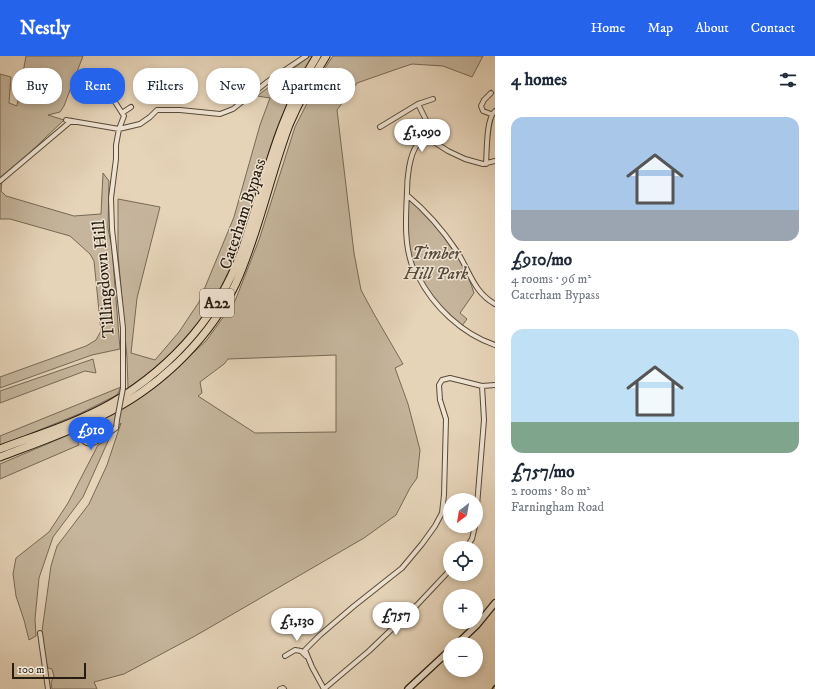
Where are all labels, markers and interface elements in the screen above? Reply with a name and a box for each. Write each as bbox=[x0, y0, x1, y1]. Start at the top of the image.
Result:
text: Nestly bbox=[20, 17, 70, 40]
text: Home bbox=[591, 19, 625, 37]
text: Map bbox=[647, 19, 673, 37]
text: About bbox=[695, 19, 729, 37]
text: Contact bbox=[751, 19, 795, 37]
chip: Buy bbox=[12, 68, 62, 104]
chip: Rent bbox=[70, 68, 125, 104]
chip: Filters bbox=[133, 68, 198, 104]
chip: New bbox=[206, 68, 260, 104]
chip: Apartment bbox=[268, 68, 355, 104]
text: 4 homes bbox=[511, 69, 567, 91]
icon: filters bbox=[777, 69, 799, 91]
pin: £1,090 bbox=[389, 119, 455, 153]
text: £1,090 bbox=[403, 124, 441, 140]
icon: home bbox=[619, 143, 691, 215]
street label: Caterham Bypass bbox=[215, 155, 271, 272]
street label: Tillingdown Hill bbox=[88, 219, 120, 339]
park label: Timber Hill Park bbox=[403, 243, 469, 285]
text: £910/mo bbox=[511, 249, 572, 271]
text: 4 rooms · 96 m² bbox=[511, 271, 591, 287]
text: Caterham Bypass bbox=[511, 287, 600, 303]
road number: A22 bbox=[200, 289, 234, 317]
icon: home bbox=[619, 355, 691, 427]
pin: £910 bbox=[67, 417, 115, 451]
text: £910 bbox=[77, 422, 105, 438]
text: £757/mo bbox=[511, 461, 575, 483]
text: 2 rooms · 80 m² bbox=[511, 483, 590, 499]
north arrow bbox=[443, 493, 483, 533]
map controls bbox=[443, 493, 483, 677]
text: Farningham Road bbox=[511, 499, 604, 515]
button: locate bbox=[443, 541, 483, 581]
button: + bbox=[443, 589, 483, 629]
pin: £757 bbox=[372, 602, 420, 636]
text: £757 bbox=[381, 607, 411, 623]
pin: £1,130 bbox=[264, 608, 330, 642]
text: £1,130 bbox=[280, 613, 314, 629]
button: − bbox=[443, 637, 483, 677]
scale bar bbox=[12, 661, 86, 680]
text: 100 m bbox=[18, 663, 44, 677]

